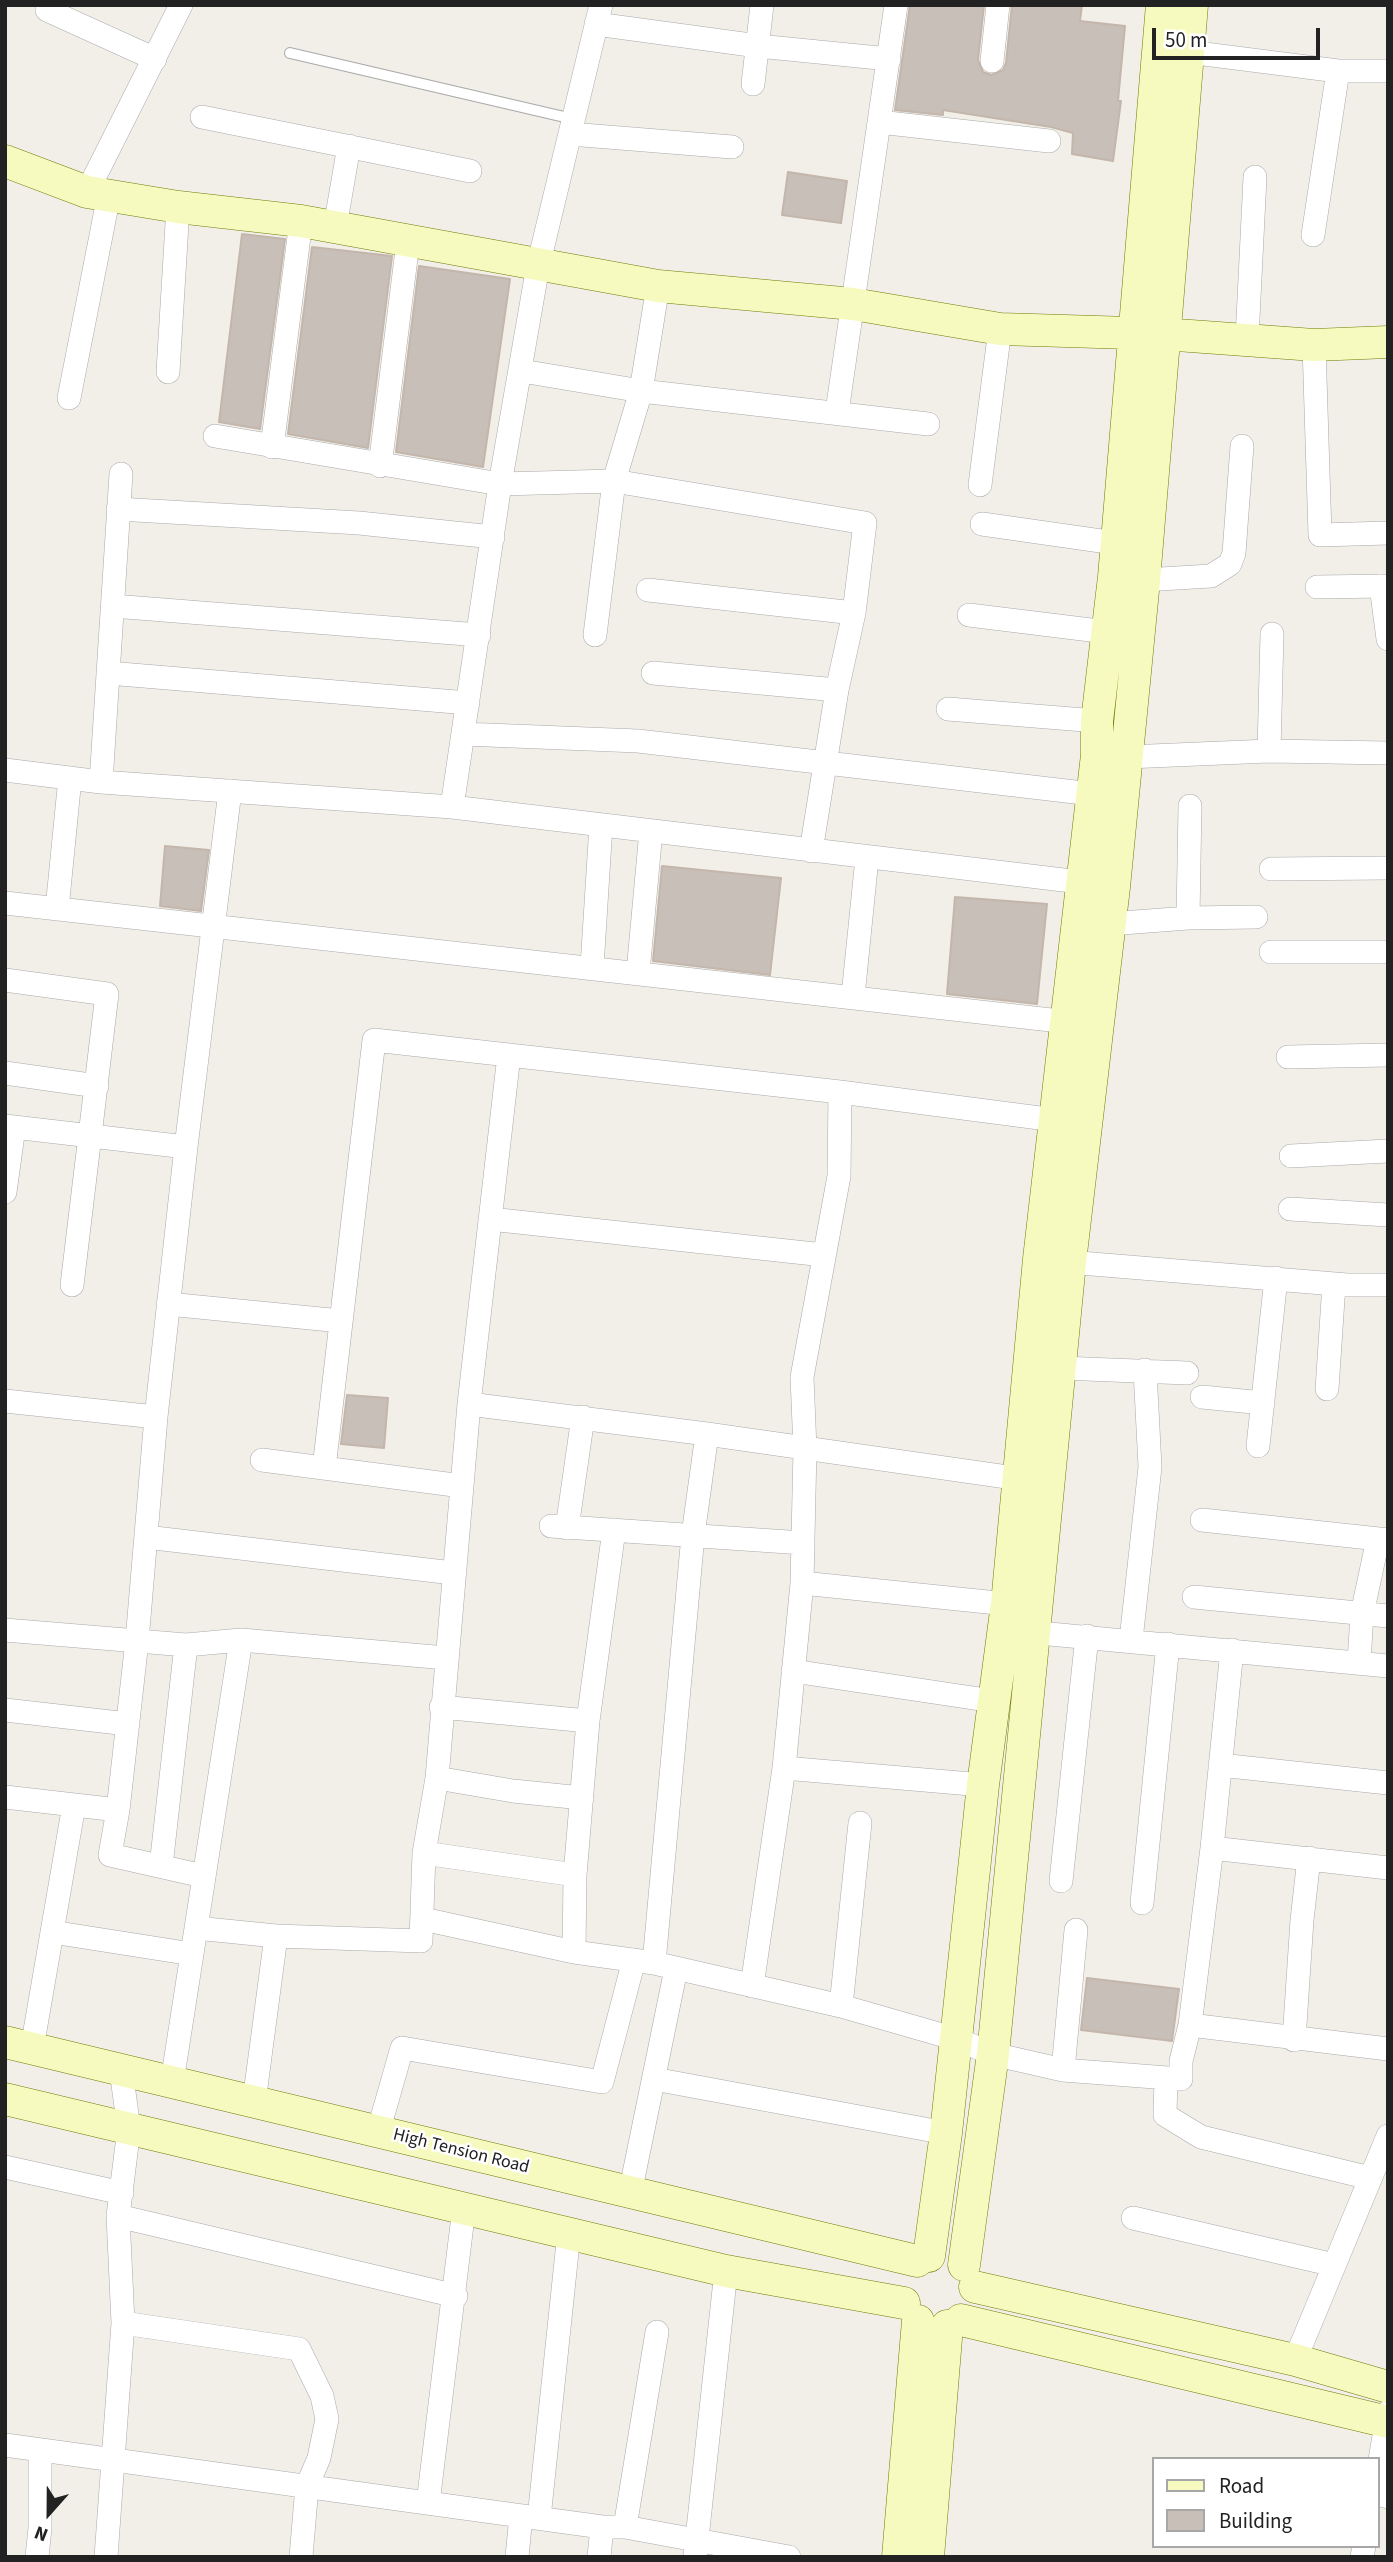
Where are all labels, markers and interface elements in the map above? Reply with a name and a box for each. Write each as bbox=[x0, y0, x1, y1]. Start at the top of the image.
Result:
scale bar bbox=[1155, 14, 1323, 58]
text: 50 m bbox=[1165, 25, 1207, 55]
street label: High Tension Road bbox=[391, 2125, 531, 2179]
legend bbox=[1152, 2457, 1379, 2548]
text: Road bbox=[1219, 2471, 1264, 2501]
north arrow bbox=[14, 2478, 84, 2548]
text: Building bbox=[1219, 2506, 1292, 2536]
text: N bbox=[31, 2518, 52, 2548]

